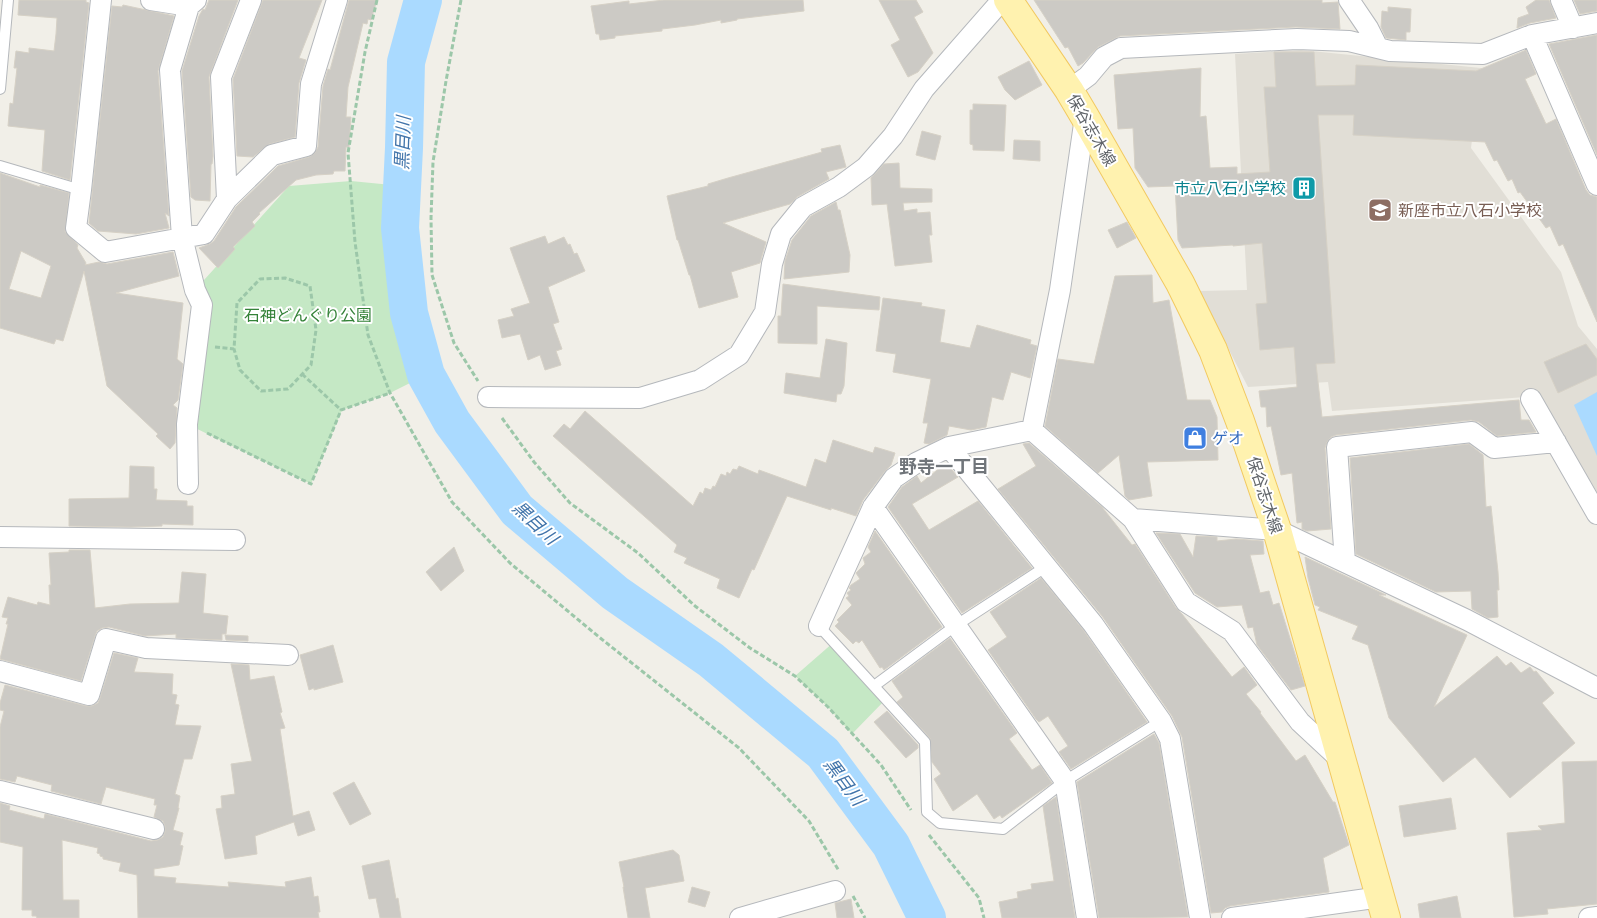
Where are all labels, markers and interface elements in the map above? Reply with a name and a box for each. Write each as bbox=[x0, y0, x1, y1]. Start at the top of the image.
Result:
street label: 保谷志木線 bbox=[1063, 91, 1120, 170]
water label: 黒目川 bbox=[391, 114, 414, 170]
building icon: 市立八石小学校 bbox=[1291, 175, 1317, 201]
place label: 市立八石小学校 bbox=[1174, 179, 1286, 198]
school or university icon: 新座市立八石小学校 bbox=[1367, 197, 1393, 223]
place label: 新座市立八石小学校 bbox=[1398, 201, 1542, 220]
park label: 石神どんぐり公園 bbox=[244, 306, 372, 325]
shop icon: ゲオ bbox=[1182, 425, 1208, 451]
place label: ゲオ bbox=[1212, 429, 1244, 448]
street label: 保谷志木線 bbox=[1243, 454, 1286, 536]
district label: 野寺一丁目 bbox=[899, 456, 989, 477]
water label: 黒目川 bbox=[508, 497, 564, 550]
water label: 黒目川 bbox=[820, 754, 870, 811]

